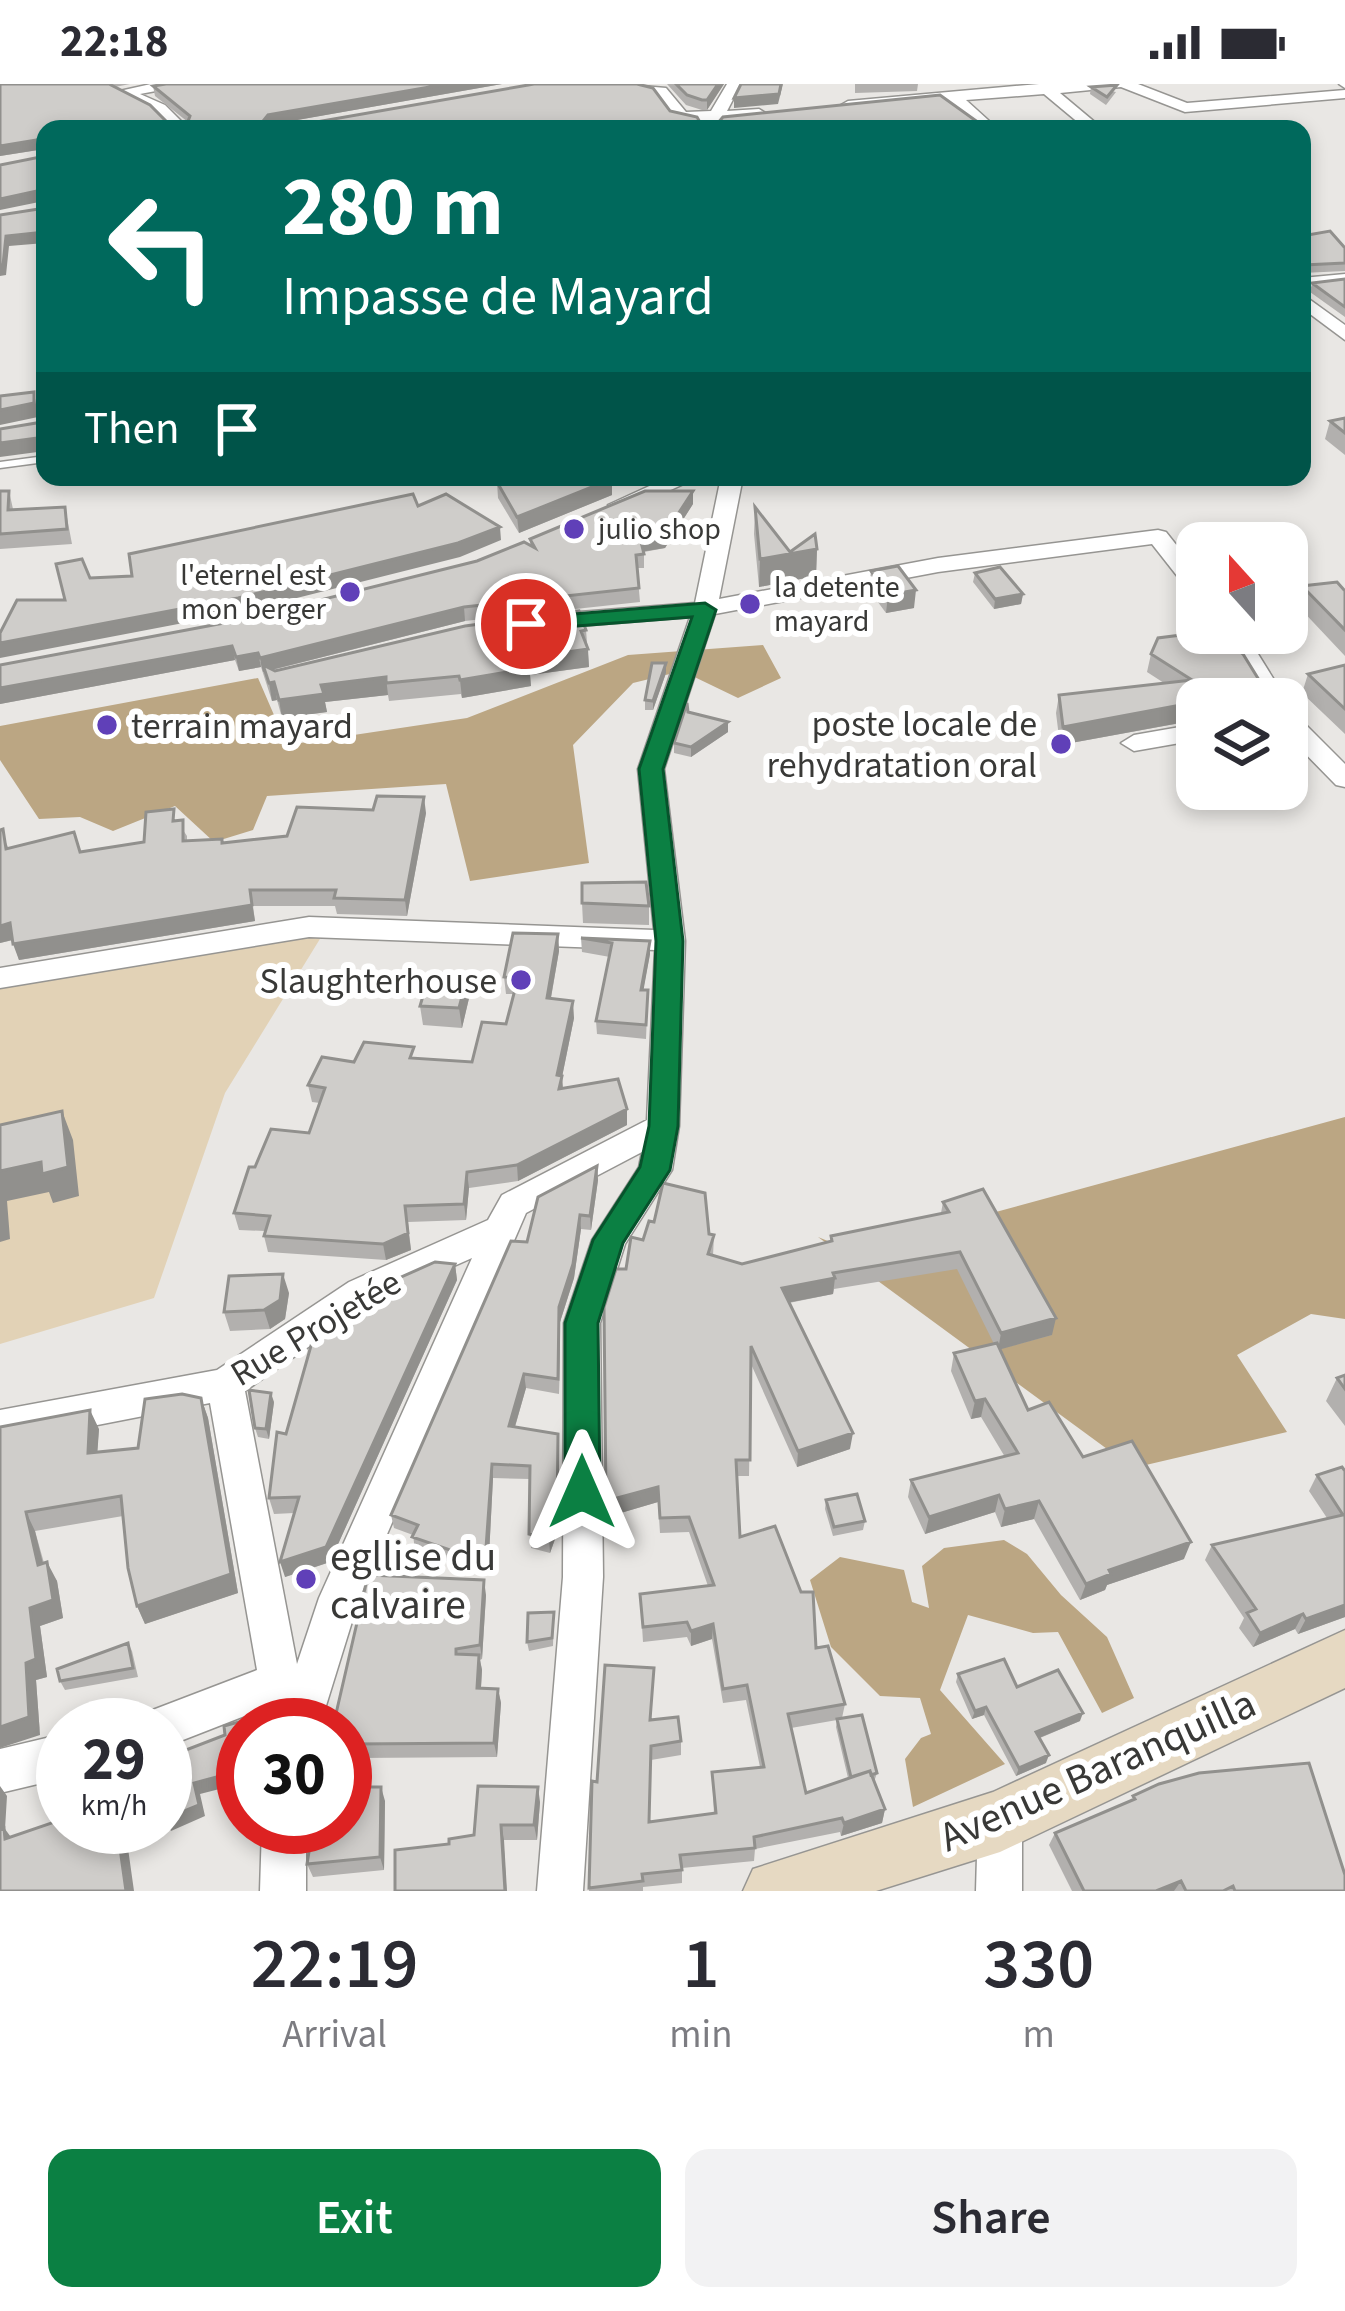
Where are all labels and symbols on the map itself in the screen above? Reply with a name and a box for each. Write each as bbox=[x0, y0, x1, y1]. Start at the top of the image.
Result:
place label: julio shop bbox=[596, 508, 721, 551]
marker: julio shop bbox=[561, 516, 587, 542]
north arrow bbox=[1176, 522, 1308, 654]
place label: l'eternel est mon berger bbox=[180, 554, 327, 631]
place label: la detente mayard bbox=[774, 566, 900, 643]
pin bbox=[475, 573, 577, 675]
marker: l'eternel est mon berger bbox=[337, 579, 363, 605]
marker: la detente mayard bbox=[737, 591, 763, 617]
place label: poste locale de rehydratation oral bbox=[767, 699, 1037, 791]
place label: terrain mayard bbox=[131, 701, 353, 752]
marker: terrain mayard bbox=[94, 712, 120, 738]
marker: poste locale de rehydratation oral bbox=[1048, 731, 1074, 757]
place label: Slaughterhouse bbox=[259, 956, 497, 1007]
marker: Slaughterhouse bbox=[508, 967, 534, 993]
street label: Rue Projetée bbox=[221, 1257, 411, 1399]
position arrow bbox=[519, 1429, 645, 1555]
place label: egllise du calvaire bbox=[330, 1527, 496, 1635]
marker: egllise du calvaire bbox=[293, 1566, 319, 1592]
street label: Avenue Baranquilla bbox=[930, 1674, 1266, 1867]
speed limit sign: 30 bbox=[216, 1698, 372, 1854]

